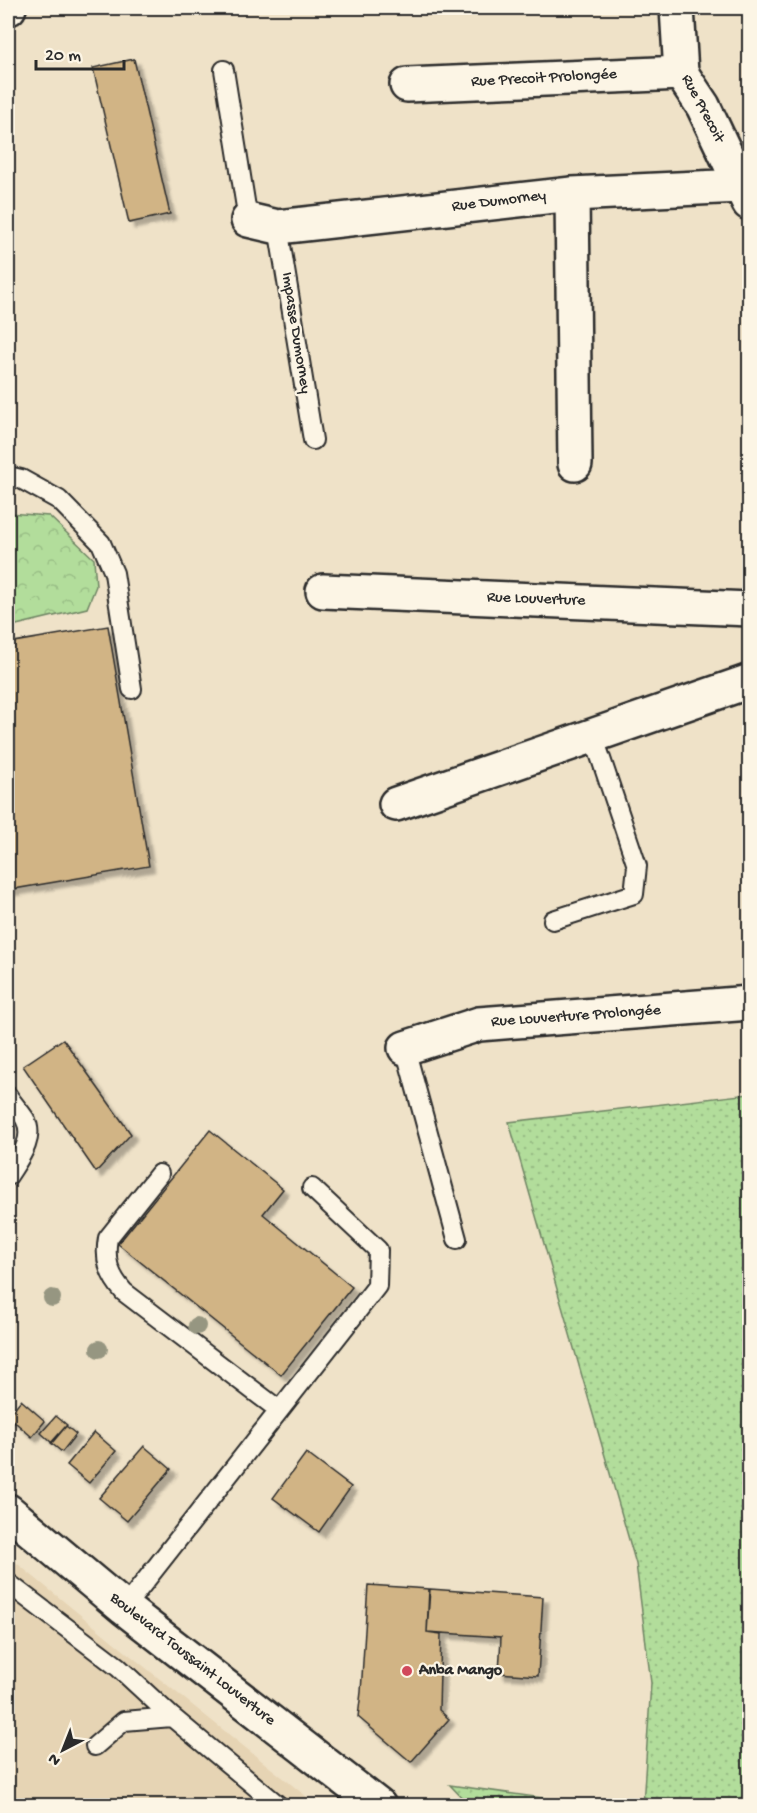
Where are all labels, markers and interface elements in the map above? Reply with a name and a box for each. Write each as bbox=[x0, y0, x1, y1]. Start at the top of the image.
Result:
scale bar bbox=[36, 33, 124, 71]
text: 20 m bbox=[45, 46, 81, 67]
street label: Rue Precoit Prolongée bbox=[471, 66, 618, 92]
street label: Rue Precoit bbox=[676, 72, 729, 148]
street label: Rue Dumorney bbox=[451, 187, 547, 217]
street label: Impasse Dumorney bbox=[276, 271, 314, 395]
street label: Rue Louverture bbox=[486, 589, 586, 611]
street label: Rue Louverture Prolongée bbox=[490, 1002, 662, 1032]
street label: Boulevard Toussaint Louverture bbox=[105, 1589, 279, 1731]
place label: Anba Mango bbox=[418, 1662, 503, 1681]
marker: Anba Mango bbox=[400, 1664, 414, 1678]
north arrow bbox=[33, 1720, 93, 1780]
text: N bbox=[45, 1748, 66, 1769]

